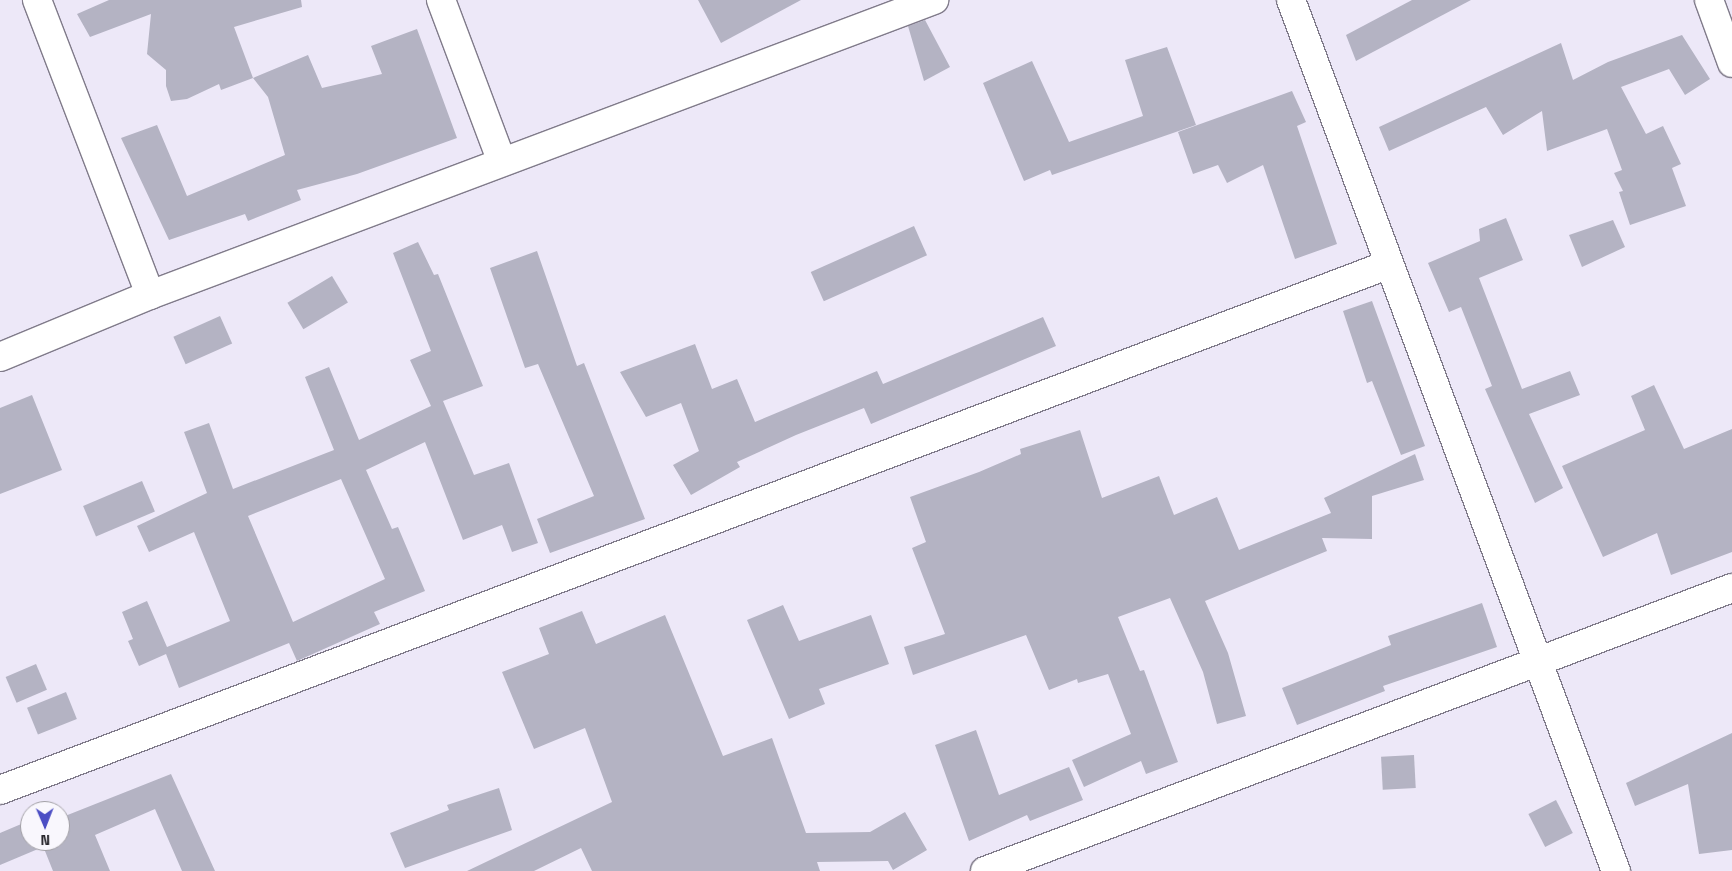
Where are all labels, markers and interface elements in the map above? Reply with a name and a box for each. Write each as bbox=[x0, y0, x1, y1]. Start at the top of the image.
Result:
north arrow bbox=[20, 801, 70, 851]
text: N bbox=[40, 831, 50, 849]

